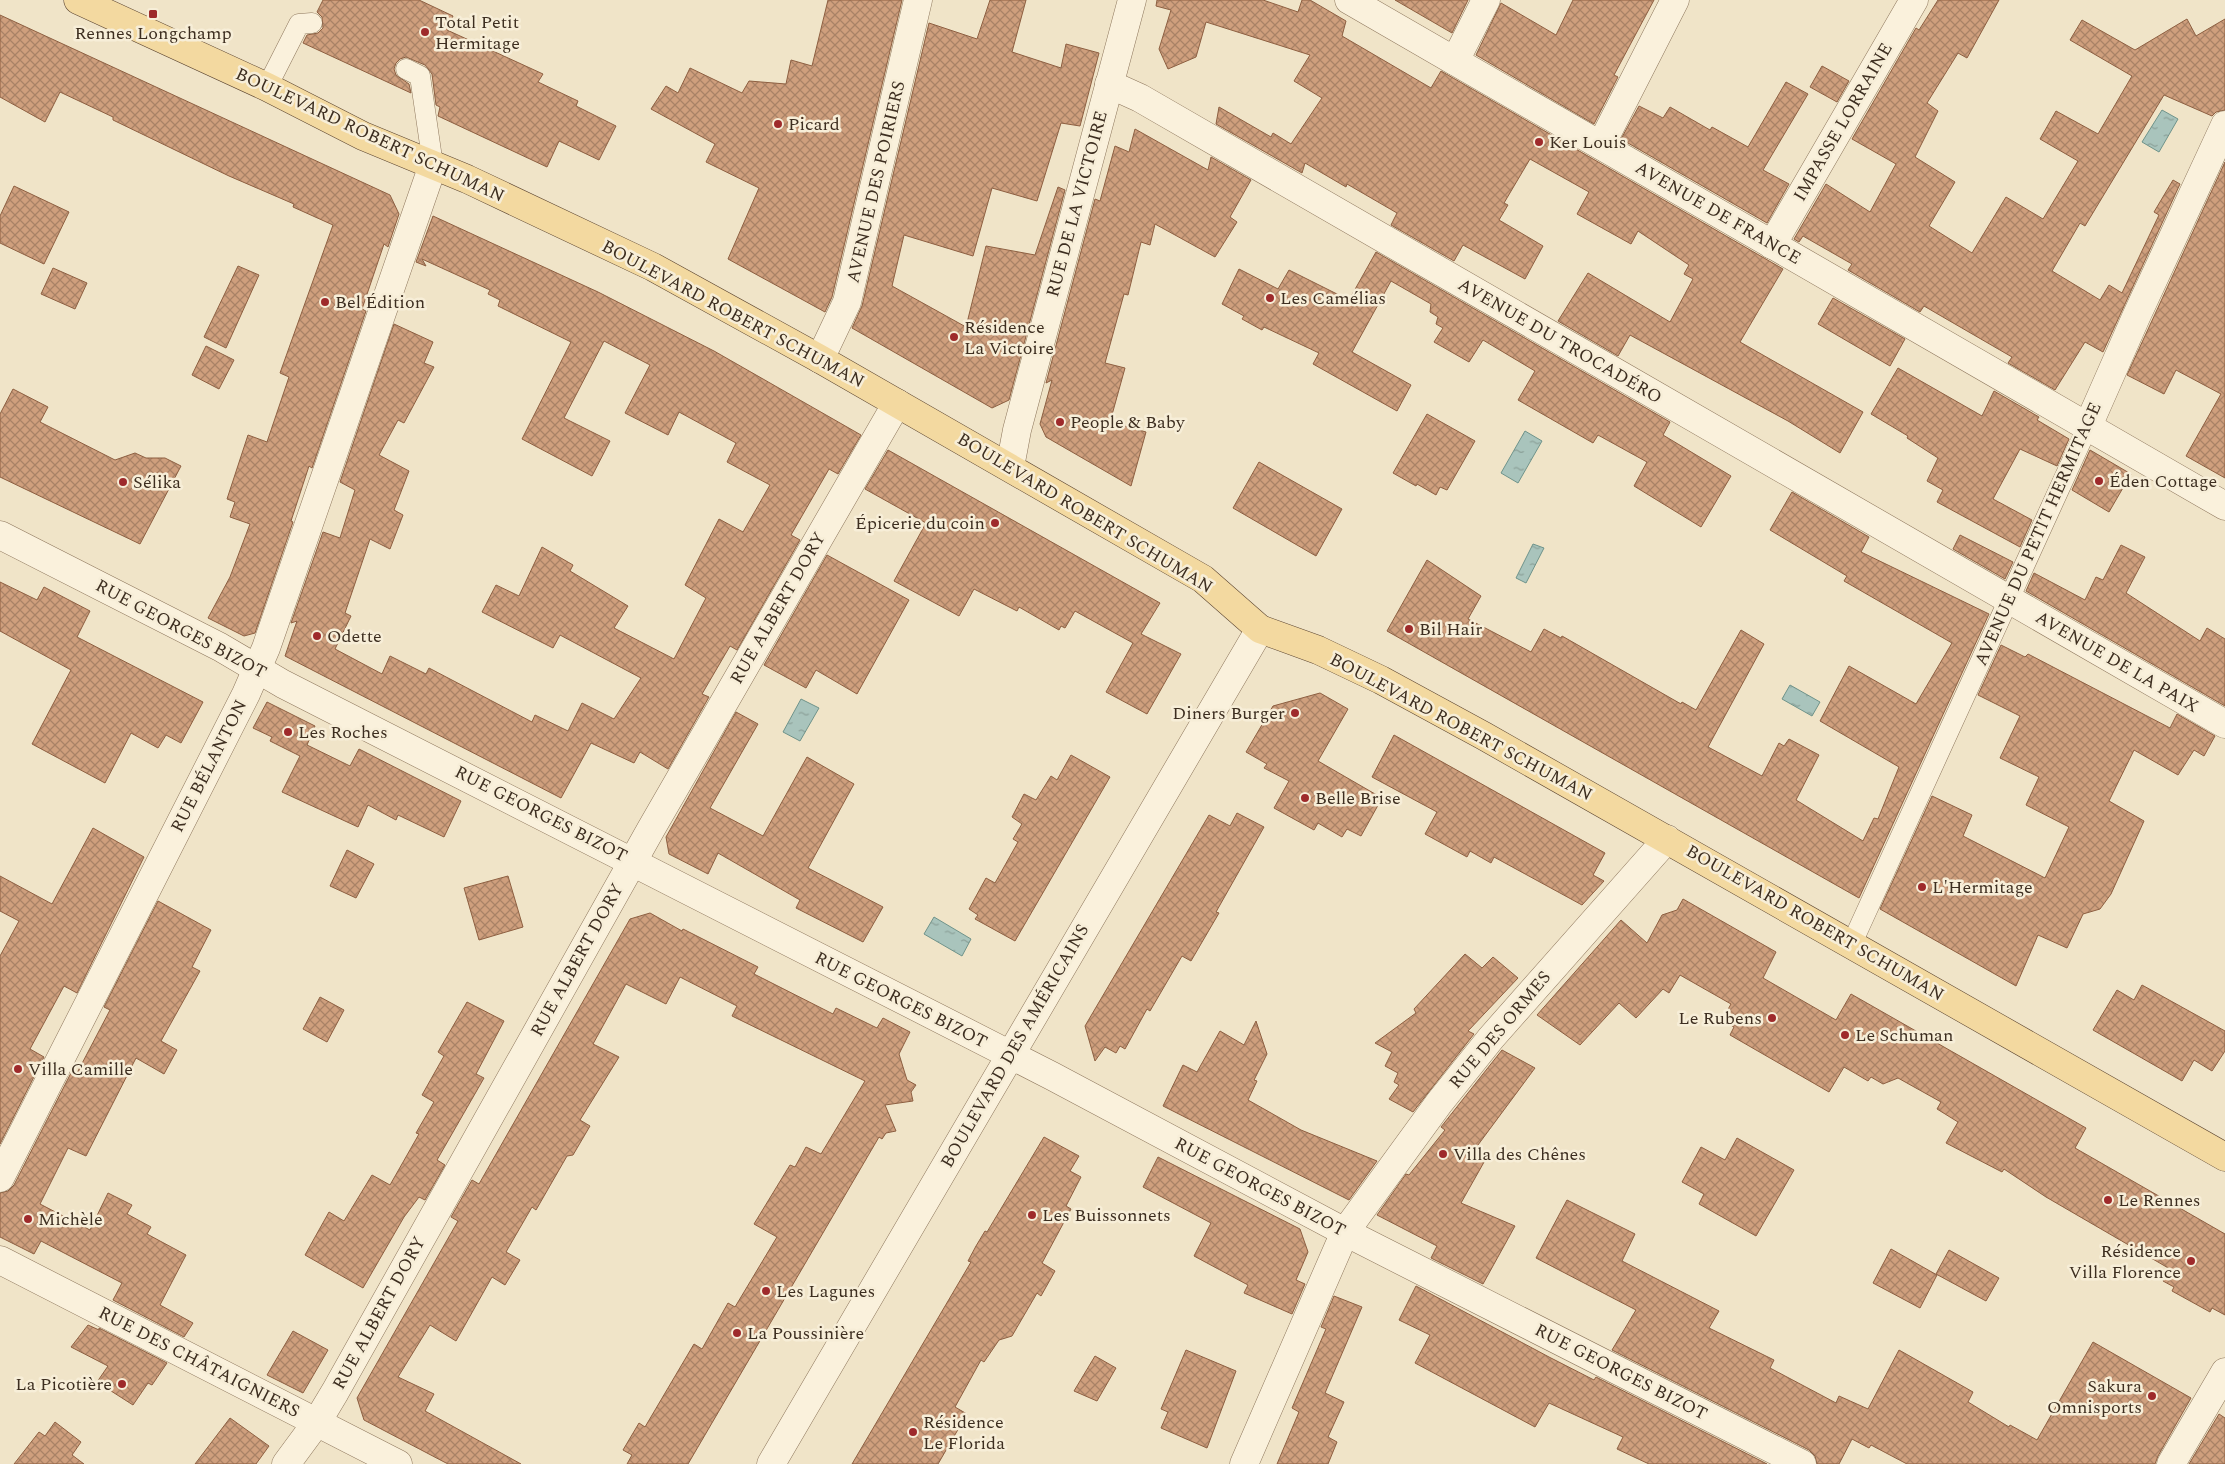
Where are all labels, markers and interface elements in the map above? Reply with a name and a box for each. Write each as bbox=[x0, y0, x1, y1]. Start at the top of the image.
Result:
marker: Rennes Longchamp bbox=[147, 8, 159, 20]
place label: Total Petit Hermitage bbox=[435, 9, 520, 57]
place label: Rennes Longchamp bbox=[74, 20, 232, 47]
marker: Total Petit Hermitage bbox=[419, 26, 431, 38]
street label: IMPASSE LORRAINE bbox=[1786, 38, 1900, 206]
street label: BOULEVARD ROBERT SCHUMAN bbox=[231, 61, 509, 209]
street label: AVENUE DES POIRIERS bbox=[840, 78, 912, 286]
street label: RUE DE LA VICTOIRE bbox=[1039, 108, 1115, 300]
place label: Picard bbox=[788, 111, 840, 138]
marker: Picard bbox=[772, 118, 784, 130]
place label: Ker Louis bbox=[1549, 129, 1627, 156]
marker: Ker Louis bbox=[1533, 136, 1545, 148]
street label: AVENUE DE FRANCE bbox=[1630, 154, 1806, 272]
street label: BOULEVARD ROBERT SCHUMAN bbox=[597, 233, 869, 395]
street label: AVENUE DU TROCADÉRO bbox=[1453, 271, 1667, 411]
place label: Les Camélias bbox=[1280, 285, 1386, 312]
place label: Bel Édition bbox=[335, 289, 425, 316]
marker: Les Camélias bbox=[1264, 292, 1276, 304]
marker: Bel Édition bbox=[319, 296, 331, 308]
place label: Résidence La Victoire bbox=[964, 314, 1054, 362]
marker: Résidence La Victoire bbox=[948, 331, 960, 343]
street label: AVENUE DU PETIT HERMITAGE bbox=[1967, 398, 2109, 670]
place label: People & Baby bbox=[1070, 409, 1186, 436]
marker: People & Baby bbox=[1054, 416, 1066, 428]
street label: BOULEVARD ROBERT SCHUMAN bbox=[952, 426, 1218, 600]
place label: Éden Cottage bbox=[2109, 468, 2217, 495]
place label: Sélika bbox=[133, 469, 181, 496]
marker: Éden Cottage bbox=[2093, 475, 2105, 487]
marker: Sélika bbox=[117, 476, 129, 488]
place label: Épicerie du coin bbox=[855, 510, 985, 537]
marker: Épicerie du coin bbox=[989, 517, 1001, 529]
street label: RUE ALBERT DORY bbox=[723, 527, 833, 689]
street label: RUE GEORGES BIZOT bbox=[90, 572, 272, 686]
street label: AVENUE DE LA PAIX bbox=[2030, 604, 2204, 720]
place label: Bil Hair bbox=[1419, 616, 1482, 643]
place label: Odette bbox=[327, 623, 382, 650]
marker: Bil Hair bbox=[1403, 623, 1415, 635]
marker: Odette bbox=[311, 630, 323, 642]
street label: BOULEVARD ROBERT SCHUMAN bbox=[1325, 646, 1597, 808]
street label: RUE BÉLANTON bbox=[164, 695, 254, 837]
place label: Diners Burger bbox=[1172, 700, 1285, 727]
marker: Diners Burger bbox=[1289, 707, 1301, 719]
place label: Les Roches bbox=[298, 719, 388, 746]
marker: Les Roches bbox=[282, 726, 294, 738]
street label: RUE GEORGES BIZOT bbox=[450, 759, 632, 869]
place label: Belle Brise bbox=[1315, 785, 1401, 812]
marker: Belle Brise bbox=[1299, 792, 1311, 804]
street label: BOULEVARD ROBERT SCHUMAN bbox=[1681, 838, 1949, 1008]
place label: L'Hermitage bbox=[1932, 874, 2033, 901]
street label: RUE ALBERT DORY bbox=[524, 878, 631, 1042]
marker: L'Hermitage bbox=[1916, 881, 1928, 893]
street label: BOULEVARD DES AMÉRICAINS bbox=[934, 919, 1096, 1173]
street label: RUE GEORGES BIZOT bbox=[810, 945, 992, 1055]
street label: RUE DES ORMES bbox=[1442, 965, 1558, 1095]
place label: Le Rubens bbox=[1678, 1005, 1762, 1032]
marker: Le Rubens bbox=[1766, 1012, 1778, 1024]
place label: Le Schuman bbox=[1855, 1022, 1953, 1049]
marker: Le Schuman bbox=[1839, 1029, 1851, 1041]
place label: Villa Camille bbox=[28, 1056, 133, 1083]
marker: Villa Camille bbox=[12, 1063, 24, 1075]
street label: RUE GEORGES BIZOT bbox=[1169, 1130, 1351, 1244]
place label: Villa des Chênes bbox=[1453, 1141, 1586, 1168]
marker: Villa des Chênes bbox=[1437, 1148, 1449, 1160]
place label: Le Rennes bbox=[2118, 1187, 2201, 1214]
marker: Le Rennes bbox=[2102, 1194, 2114, 1206]
place label: Les Buissonnets bbox=[1042, 1202, 1171, 1229]
place label: Michèle bbox=[38, 1206, 103, 1233]
marker: Les Buissonnets bbox=[1026, 1209, 1038, 1221]
marker: Michèle bbox=[22, 1213, 34, 1225]
street label: RUE ALBERT DORY bbox=[326, 1231, 433, 1395]
place label: Résidence Villa Florence bbox=[2069, 1238, 2181, 1286]
marker: Résidence Villa Florence bbox=[2185, 1255, 2197, 1267]
place label: Les Lagunes bbox=[776, 1278, 875, 1305]
marker: Les Lagunes bbox=[760, 1285, 772, 1297]
street label: RUE DES CHÂTAIGNIERS bbox=[94, 1299, 304, 1425]
street label: RUE GEORGES BIZOT bbox=[1530, 1317, 1712, 1427]
place label: La Poussinière bbox=[747, 1320, 864, 1347]
marker: La Poussinière bbox=[731, 1327, 743, 1339]
place label: La Picotière bbox=[15, 1371, 112, 1398]
place label: Sakura Omnisports bbox=[2047, 1373, 2142, 1421]
marker: La Picotière bbox=[116, 1378, 128, 1390]
marker: Sakura Omnisports bbox=[2146, 1390, 2158, 1402]
place label: Résidence Le Florida bbox=[923, 1409, 1005, 1457]
marker: Résidence Le Florida bbox=[907, 1426, 919, 1438]

